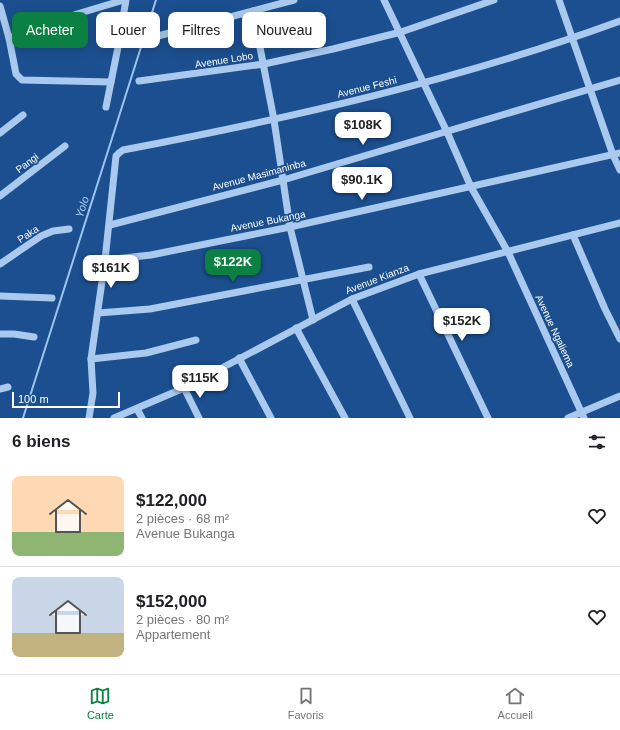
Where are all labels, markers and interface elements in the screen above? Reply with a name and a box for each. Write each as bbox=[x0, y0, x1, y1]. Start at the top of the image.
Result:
chip: Acheter bbox=[12, 12, 88, 48]
chip: Louer bbox=[96, 12, 160, 48]
chip: Filtres bbox=[168, 12, 234, 48]
chip: Nouveau bbox=[242, 12, 326, 48]
street label: Avenue Lobo bbox=[194, 50, 254, 70]
street label: Avenue Feshi bbox=[336, 74, 398, 100]
pin: $108K bbox=[335, 112, 391, 146]
text: $108K bbox=[344, 117, 382, 132]
street label: Pangi bbox=[13, 151, 41, 175]
street label: Avenue Masimaninba bbox=[211, 157, 307, 193]
pin: $90.1K bbox=[329, 167, 395, 201]
text: $90.1K bbox=[341, 172, 383, 187]
water label: Yolo bbox=[73, 195, 91, 219]
street label: Avenue Bukanga bbox=[230, 208, 307, 234]
street label: Paka bbox=[15, 223, 41, 245]
pin: $122K bbox=[205, 249, 261, 283]
text: $122K bbox=[214, 254, 252, 269]
pin: $161K bbox=[83, 255, 139, 289]
text: $161K bbox=[92, 260, 130, 275]
street label: Avenue Kianza bbox=[344, 262, 411, 296]
street label: Avenue Ngaliema bbox=[533, 293, 577, 369]
pin: $152K bbox=[434, 308, 490, 342]
text: $152K bbox=[443, 313, 481, 328]
pin: $115K bbox=[172, 365, 228, 399]
text: $115K bbox=[181, 370, 219, 385]
scale bar bbox=[12, 390, 120, 409]
text: 100 m bbox=[18, 393, 49, 405]
icon: filters bbox=[586, 431, 608, 453]
text: 6 biens bbox=[12, 432, 71, 451]
text: $122,000 bbox=[136, 491, 207, 510]
icon: home bbox=[44, 492, 92, 540]
icon: heart bbox=[586, 505, 608, 527]
text: 2 pièces · 68 m² bbox=[136, 511, 229, 526]
text: Avenue Bukanga bbox=[136, 526, 235, 541]
text: $152,000 bbox=[136, 592, 207, 611]
icon: home bbox=[44, 593, 92, 641]
icon: heart bbox=[586, 606, 608, 628]
text: 2 pièces · 80 m² bbox=[136, 612, 229, 627]
text: Appartement bbox=[136, 627, 210, 642]
tab: Carte bbox=[87, 685, 114, 721]
tab: Favoris bbox=[288, 685, 324, 721]
tab: Accueil bbox=[498, 685, 533, 721]

